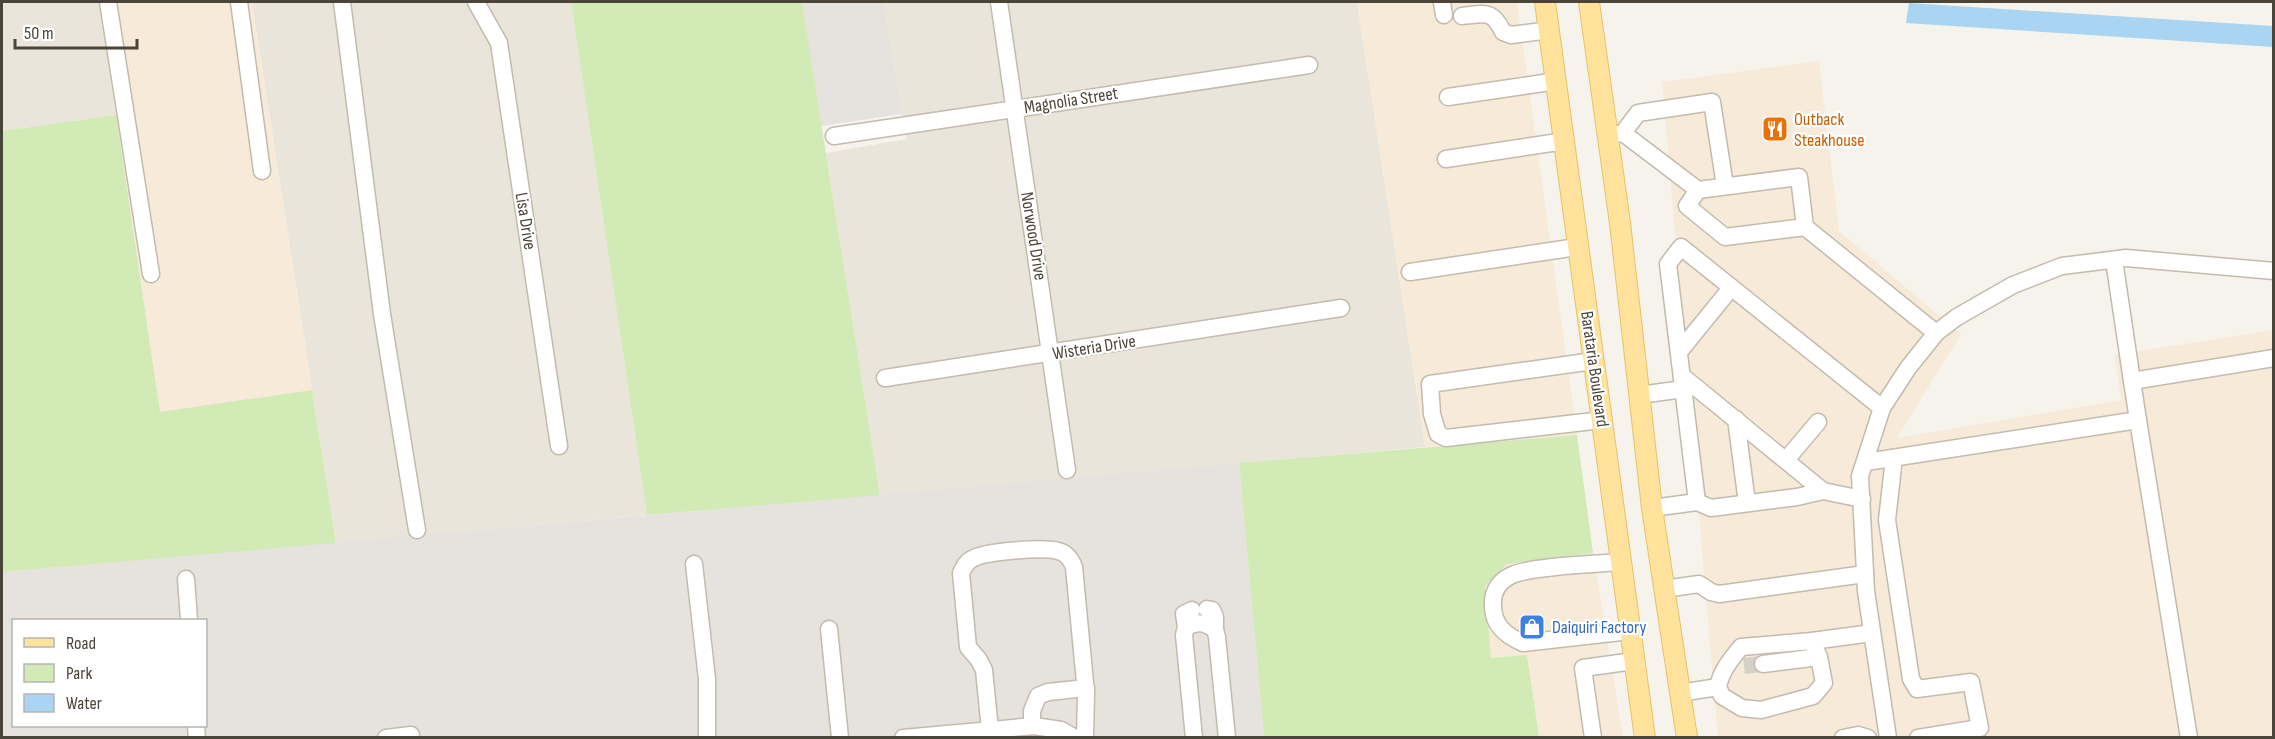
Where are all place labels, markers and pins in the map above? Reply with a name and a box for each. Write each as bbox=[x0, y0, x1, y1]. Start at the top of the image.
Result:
place label: Outback Steakhouse bbox=[1794, 109, 1865, 151]
restaurant icon: Outback Steakhouse bbox=[1760, 114, 1790, 144]
shop icon: Daiquiri Factory bbox=[1517, 612, 1547, 642]
place label: Daiquiri Factory bbox=[1552, 617, 1646, 638]

